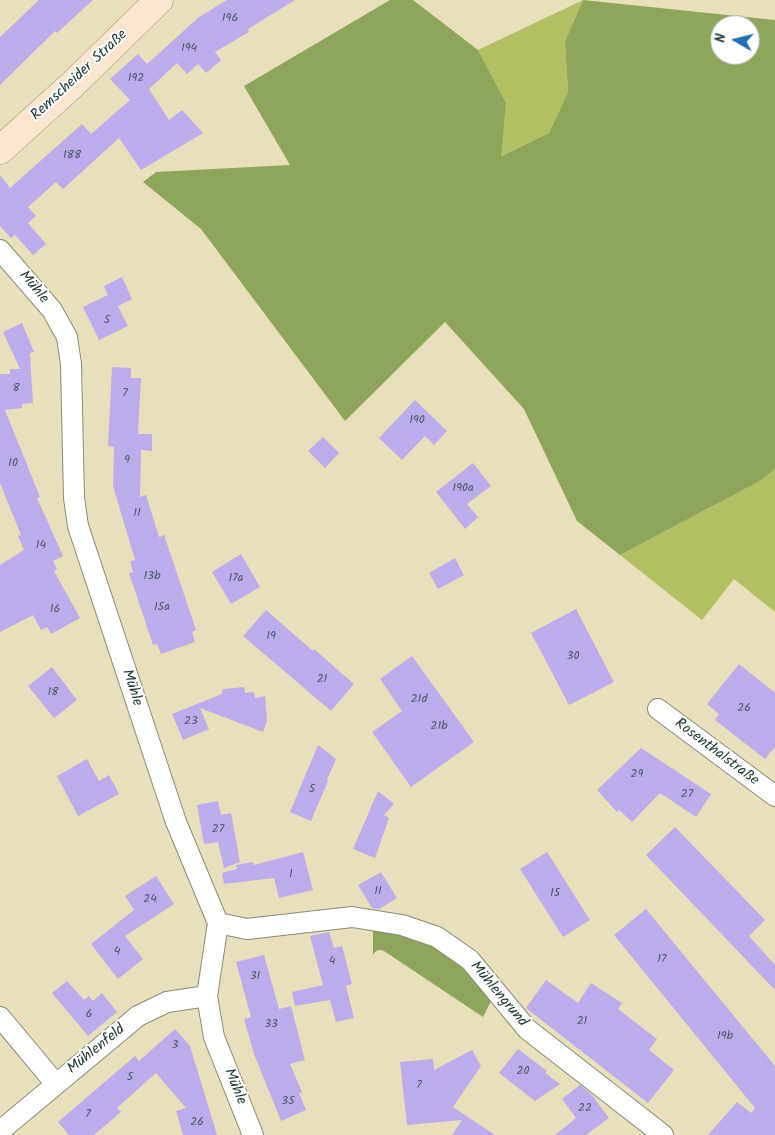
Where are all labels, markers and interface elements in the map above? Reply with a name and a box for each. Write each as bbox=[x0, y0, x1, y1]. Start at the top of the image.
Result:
house number: 196 bbox=[222, 12, 238, 26]
north arrow bbox=[710, 15, 760, 65]
street label: Remscheider Straße bbox=[28, 27, 132, 125]
text: N bbox=[710, 32, 733, 44]
house number: 194 bbox=[181, 42, 197, 56]
house number: 192 bbox=[128, 72, 144, 86]
house number: 188 bbox=[63, 149, 81, 163]
street label: Mühle bbox=[14, 268, 52, 308]
house number: 5 bbox=[104, 314, 110, 328]
house number: 8 bbox=[12, 382, 20, 396]
house number: 7 bbox=[122, 387, 128, 401]
house number: 190 bbox=[409, 414, 425, 428]
house number: 9 bbox=[124, 454, 130, 468]
house number: 10 bbox=[8, 457, 18, 471]
house number: 190a bbox=[452, 482, 474, 496]
house number: 11 bbox=[133, 507, 141, 521]
house number: 14 bbox=[36, 539, 46, 553]
house number: 13b bbox=[144, 570, 160, 584]
house number: 17a bbox=[229, 572, 243, 586]
house number: 15a bbox=[154, 601, 170, 615]
house number: 16 bbox=[50, 603, 60, 617]
house number: 19 bbox=[266, 630, 276, 644]
house number: 30 bbox=[567, 650, 579, 664]
street label: Mühle bbox=[117, 667, 145, 709]
house number: 21 bbox=[317, 673, 327, 687]
house number: 18 bbox=[48, 686, 58, 700]
house number: 21d bbox=[411, 693, 427, 707]
house number: 26 bbox=[737, 702, 751, 716]
house number: 23 bbox=[184, 715, 198, 729]
street label: Rosenthalstraße bbox=[670, 715, 762, 791]
house number: 21b bbox=[430, 720, 448, 734]
house number: 29 bbox=[631, 768, 643, 782]
house number: 5 bbox=[309, 783, 315, 797]
house number: 27 bbox=[681, 788, 693, 802]
house number: 27 bbox=[212, 823, 224, 837]
house number: 1 bbox=[289, 868, 293, 882]
house number: 11 bbox=[374, 885, 382, 899]
house number: 15 bbox=[550, 887, 560, 901]
house number: 24 bbox=[143, 893, 157, 907]
house number: 4 bbox=[114, 945, 120, 959]
house number: 17 bbox=[657, 953, 667, 967]
house number: 4 bbox=[329, 955, 335, 969]
street label: Mühlengrund bbox=[465, 958, 531, 1032]
house number: 31 bbox=[250, 970, 260, 984]
house number: 6 bbox=[86, 1008, 92, 1022]
house number: 21 bbox=[577, 1015, 587, 1029]
house number: 33 bbox=[264, 1018, 278, 1032]
street label: Mühlenfeld bbox=[65, 1021, 129, 1079]
house number: 19b bbox=[717, 1030, 733, 1044]
house number: 3 bbox=[172, 1039, 178, 1053]
house number: 20 bbox=[517, 1065, 529, 1079]
street label: Mühle bbox=[219, 1066, 249, 1108]
house number: 5 bbox=[127, 1071, 133, 1085]
house number: 7 bbox=[416, 1079, 422, 1093]
house number: 35 bbox=[281, 1095, 295, 1109]
house number: 22 bbox=[578, 1102, 592, 1116]
house number: 7 bbox=[85, 1108, 91, 1122]
house number: 26 bbox=[190, 1116, 204, 1130]

